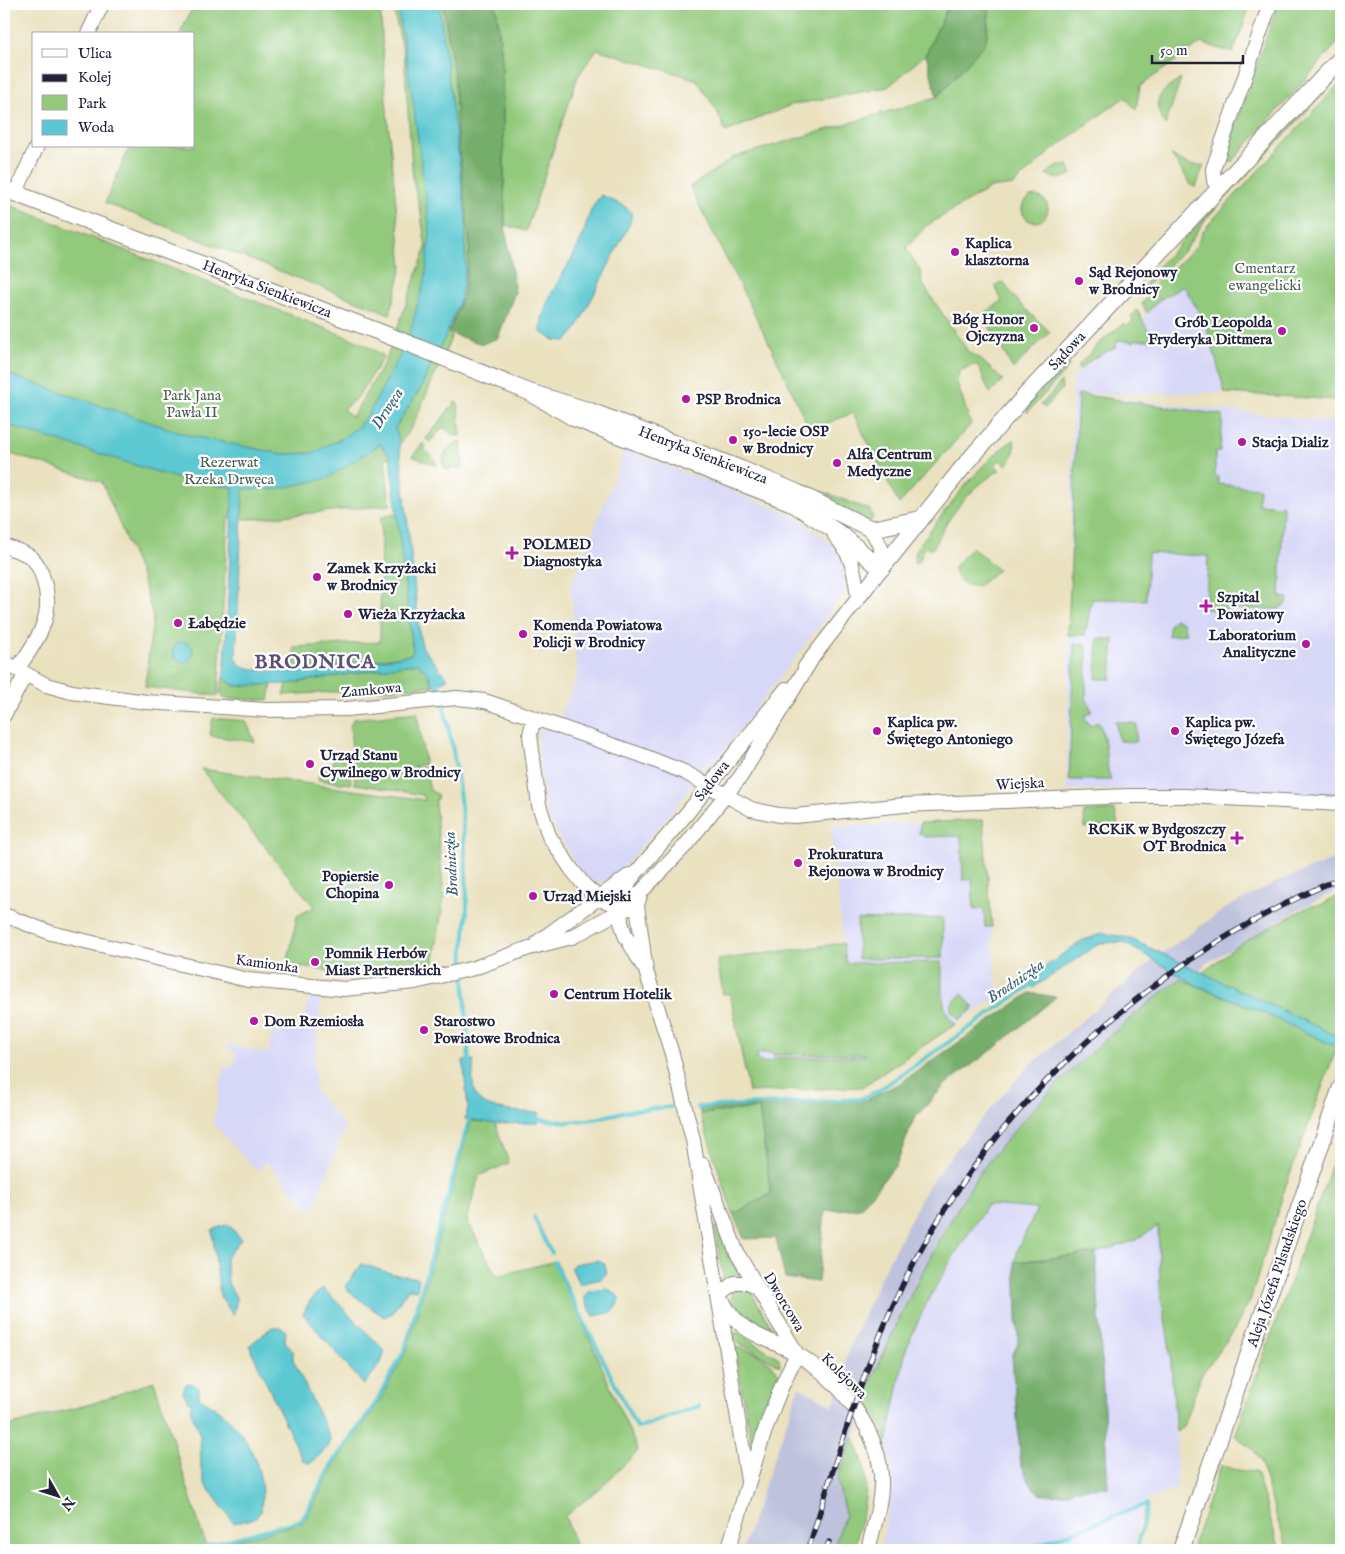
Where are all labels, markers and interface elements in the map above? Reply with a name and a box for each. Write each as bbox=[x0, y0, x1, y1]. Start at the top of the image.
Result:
legend bbox=[32, 32, 195, 148]
scale bar bbox=[1152, 32, 1244, 64]
text: 50 m bbox=[1160, 41, 1188, 60]
text: Ulica bbox=[78, 44, 112, 63]
text: Kolej bbox=[78, 68, 111, 87]
text: Park bbox=[78, 94, 108, 113]
text: Woda bbox=[78, 118, 115, 137]
place label: Kaplica klasztorna bbox=[964, 234, 1029, 270]
marker: Kaplica klasztorna bbox=[949, 246, 961, 258]
street label: Henryka Sienkiewicza bbox=[200, 256, 335, 323]
park label: Cmentarz ewangelicki bbox=[1229, 259, 1301, 295]
place label: Sąd Rejonowy w Brodnicy bbox=[1088, 263, 1178, 299]
marker: Sąd Rejonowy w Brodnicy bbox=[1073, 275, 1085, 287]
place label: Bóg Honor Ojczyzna bbox=[952, 310, 1025, 346]
place label: Grób Leopolda Fryderyka Dittmera bbox=[1148, 313, 1273, 349]
marker: Bóg Honor Ojczyzna bbox=[1028, 322, 1040, 334]
marker: Grób Leopolda Fryderyka Dittmera bbox=[1276, 325, 1288, 337]
street label: Sądowa bbox=[1044, 327, 1090, 374]
water label: Drwęca bbox=[367, 385, 409, 433]
park label: Park Jana Pawła II bbox=[163, 386, 222, 422]
place label: PSP Brodnica bbox=[696, 390, 781, 409]
marker: PSP Brodnica bbox=[680, 393, 692, 405]
street label: Henryka Sienkiewicza bbox=[636, 422, 771, 489]
place label: 150-lecie OSP w Brodnicy bbox=[742, 422, 829, 458]
place label: Stacja Dializ bbox=[1252, 433, 1329, 452]
marker: 150-lecie OSP w Brodnicy bbox=[727, 434, 739, 446]
marker: Stacja Dializ bbox=[1236, 436, 1248, 448]
place label: Alfa Centrum Medyczne bbox=[846, 445, 932, 481]
park label: Rezerwat Rzeka Drwęca bbox=[184, 453, 275, 489]
marker: Alfa Centrum Medyczne bbox=[831, 457, 843, 469]
place label: POLMED Diagnostyka bbox=[523, 535, 602, 571]
marker: POLMED Diagnostyka bbox=[505, 546, 519, 560]
place label: Zamek Krzyżacki w Brodnicy bbox=[326, 559, 436, 595]
marker: Zamek Krzyżacki w Brodnicy bbox=[311, 571, 323, 583]
place label: Szpital Powiatowy bbox=[1217, 588, 1285, 624]
marker: Szpital Powiatowy bbox=[1199, 599, 1213, 613]
place label: Wieża Krzyżacka bbox=[357, 605, 465, 624]
marker: Wieża Krzyżacka bbox=[342, 608, 354, 620]
place label: Łabędzie bbox=[188, 614, 246, 633]
place label: Komenda Powiatowa Policji w Brodnicy bbox=[533, 616, 663, 652]
marker: Łabędzie bbox=[172, 617, 184, 629]
place label: Laboratorium Analityczne bbox=[1209, 626, 1296, 662]
marker: Komenda Powiatowa Policji w Brodnicy bbox=[517, 628, 529, 640]
marker: Laboratorium Analityczne bbox=[1300, 638, 1312, 650]
district label: BRODNICA bbox=[254, 650, 376, 675]
street label: Zamkowa bbox=[340, 678, 403, 702]
place label: Kaplica pw. Świętego Antoniego bbox=[887, 713, 1013, 749]
place label: Kaplica pw. Świętego Józefa bbox=[1185, 713, 1285, 749]
marker: Kaplica pw. Świętego Antoniego bbox=[871, 725, 883, 737]
marker: Kaplica pw. Świętego Józefa bbox=[1169, 725, 1181, 737]
place label: Urząd Stanu Cywilnego w Brodnicy bbox=[319, 746, 461, 782]
street label: Sądowa bbox=[690, 756, 734, 805]
marker: Urząd Stanu Cywilnego w Brodnicy bbox=[304, 758, 316, 770]
street label: Wiejska bbox=[995, 773, 1045, 795]
place label: RCKiK w Bydgoszczy OT Brodnica bbox=[1088, 820, 1227, 856]
water label: Brodniczka bbox=[440, 831, 464, 897]
marker: RCKiK w Bydgoszczy OT Brodnica bbox=[1230, 831, 1244, 845]
place label: Prokuratura Rejonowa w Brodnicy bbox=[808, 845, 944, 881]
marker: Prokuratura Rejonowa w Brodnicy bbox=[792, 857, 804, 869]
place label: Popiersie Chopina bbox=[322, 867, 380, 903]
marker: Popiersie Chopina bbox=[383, 879, 395, 891]
place label: Urząd Miejski bbox=[542, 887, 631, 906]
marker: Urząd Miejski bbox=[527, 890, 539, 902]
place label: Pomnik Herbów Miast Partnerskich bbox=[325, 944, 442, 980]
street label: Kamionka bbox=[234, 950, 300, 978]
water label: Brodniczka bbox=[983, 955, 1049, 1009]
marker: Pomnik Herbów Miast Partnerskich bbox=[309, 956, 321, 968]
place label: Centrum Hotelik bbox=[564, 985, 673, 1004]
marker: Centrum Hotelik bbox=[548, 988, 560, 1000]
place label: Dom Rzemiosła bbox=[264, 1012, 364, 1031]
place label: Starostwo Powiatowe Brodnica bbox=[434, 1012, 561, 1048]
marker: Dom Rzemiosła bbox=[248, 1015, 260, 1027]
marker: Starostwo Powiatowe Brodnica bbox=[418, 1024, 430, 1036]
street label: Aleja Józefa Piłsudskiego bbox=[1242, 1196, 1311, 1350]
street label: Dworcowa bbox=[759, 1269, 809, 1336]
street label: Kolejowa bbox=[817, 1349, 871, 1403]
north arrow bbox=[32, 1472, 82, 1522]
text: N bbox=[57, 1492, 79, 1514]

